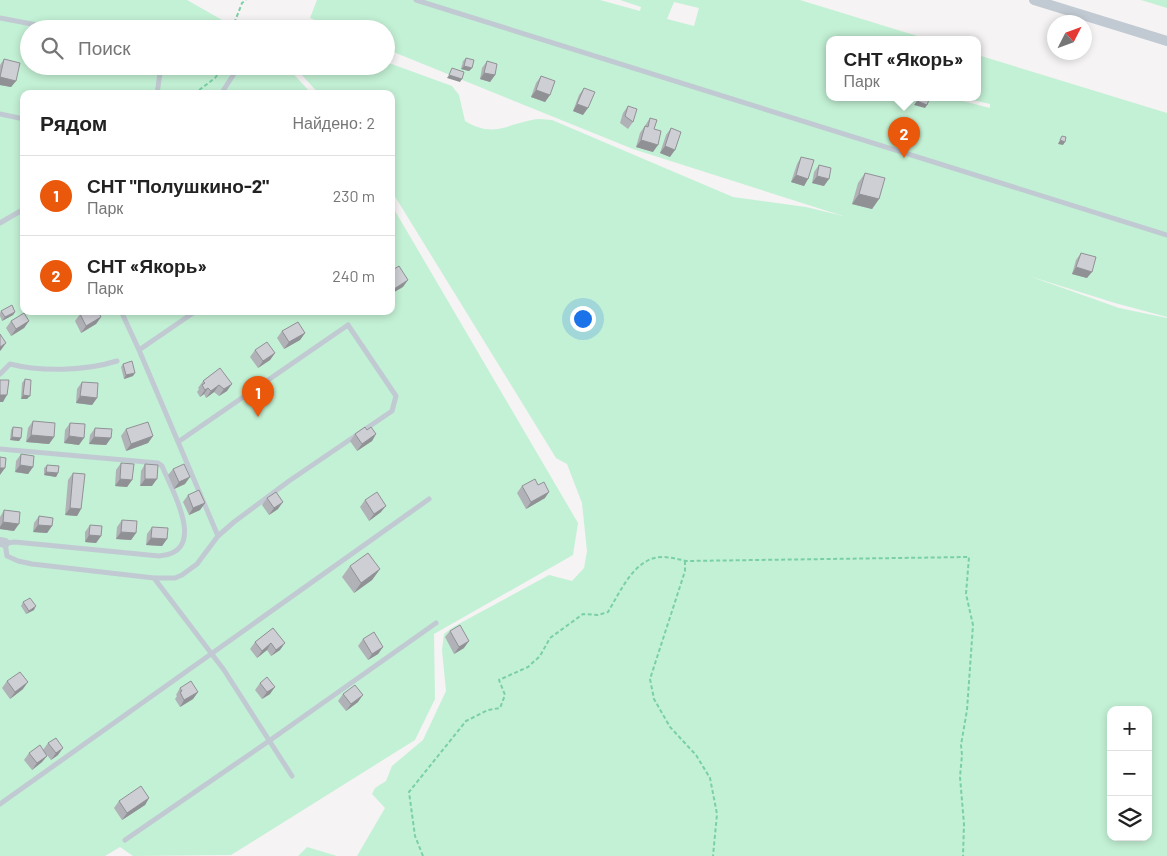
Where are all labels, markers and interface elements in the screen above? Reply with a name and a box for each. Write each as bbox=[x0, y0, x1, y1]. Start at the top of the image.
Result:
north arrow bbox=[1047, 15, 1092, 60]
search box bbox=[20, 20, 395, 75]
icon: search bbox=[38, 34, 66, 62]
text: Поиск bbox=[78, 36, 131, 59]
popup bbox=[826, 36, 981, 101]
text: СНТ «Якорь» bbox=[844, 47, 964, 70]
text: Парк bbox=[844, 71, 880, 90]
text: Рядом bbox=[40, 110, 107, 135]
text: Найдено: 2 bbox=[292, 113, 375, 132]
pin: 2 bbox=[888, 117, 920, 158]
text: СНТ "Полушкино-2" bbox=[87, 174, 269, 197]
text: 1 bbox=[53, 186, 59, 205]
text: 230 m bbox=[333, 186, 375, 205]
text: Парк bbox=[87, 198, 123, 217]
text: СНТ «Якорь» bbox=[87, 254, 207, 277]
text: 2 bbox=[52, 266, 60, 285]
text: 240 m bbox=[332, 266, 375, 285]
text: Парк bbox=[87, 278, 123, 297]
your location bbox=[570, 306, 596, 332]
pin: 1 bbox=[242, 376, 274, 417]
map controls bbox=[1107, 706, 1152, 841]
button: + bbox=[1107, 706, 1152, 751]
button: − bbox=[1107, 751, 1152, 796]
button: layers bbox=[1107, 796, 1152, 841]

